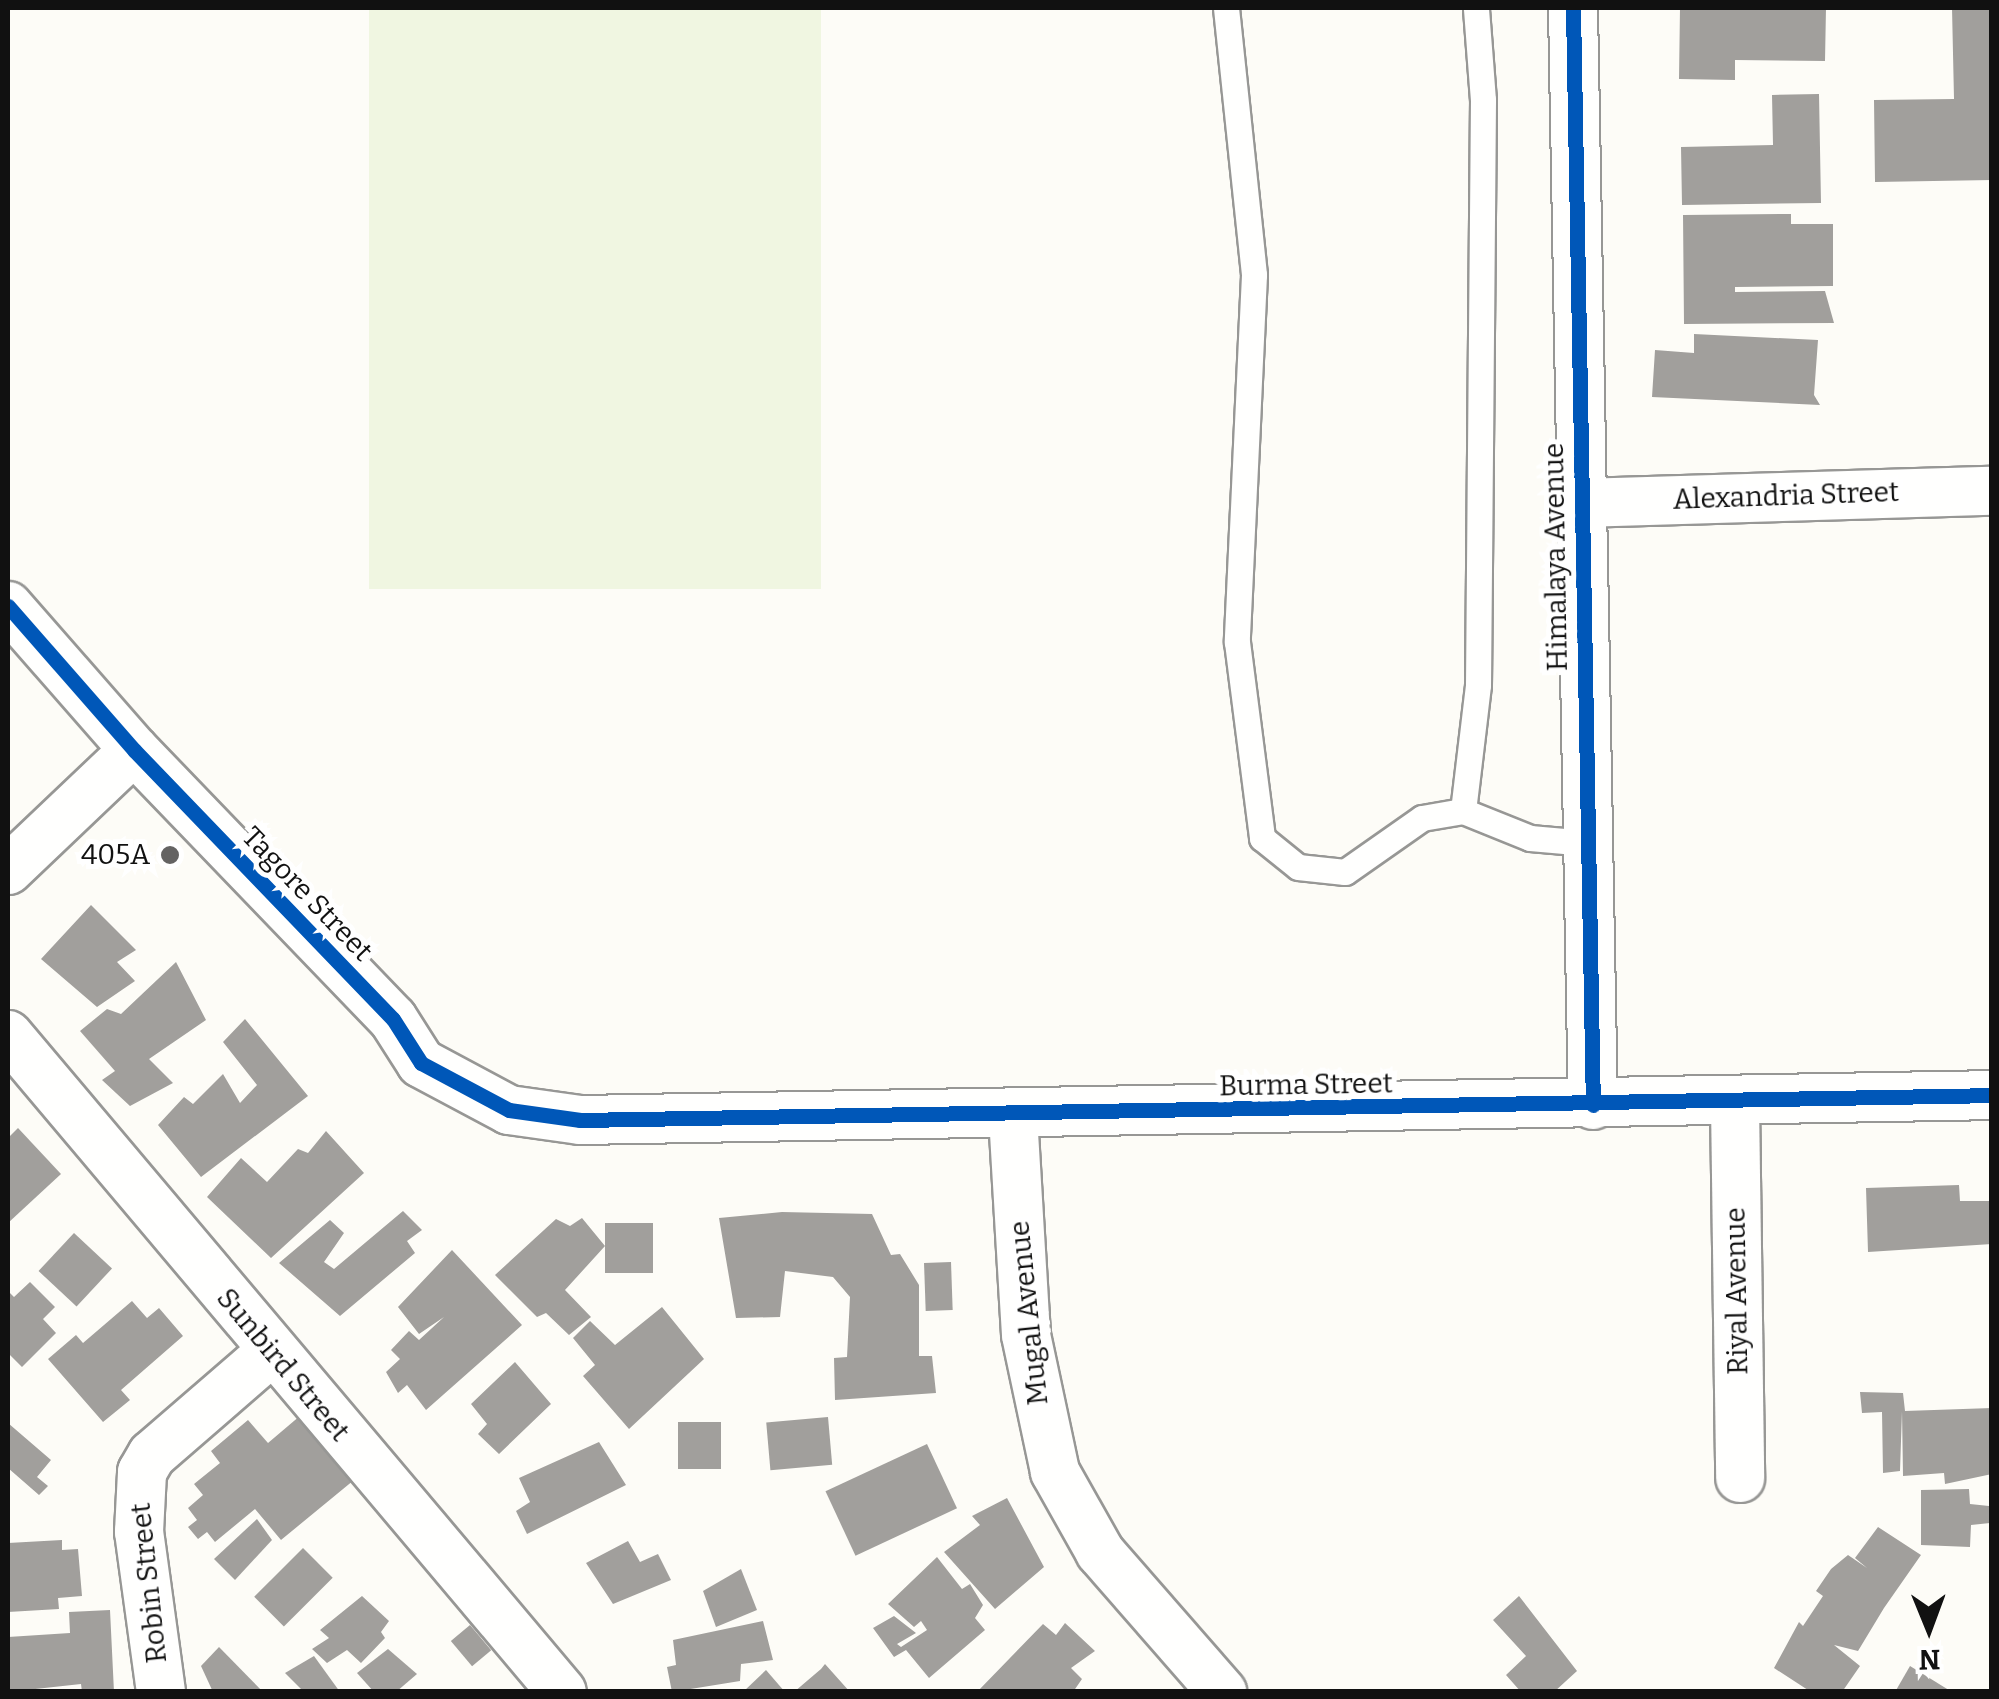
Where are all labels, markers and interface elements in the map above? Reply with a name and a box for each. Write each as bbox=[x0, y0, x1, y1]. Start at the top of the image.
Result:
street label: Himalaya Avenue bbox=[1537, 443, 1575, 671]
street label: Alexandria Street bbox=[1672, 475, 1900, 517]
street label: Tagore Street bbox=[235, 820, 379, 968]
place label: 405A bbox=[81, 838, 150, 872]
marker: 405A bbox=[159, 844, 181, 866]
street label: Burma Street bbox=[1219, 1067, 1393, 1103]
street label: Riyal Avenue bbox=[1719, 1207, 1755, 1375]
street label: Mugal Avenue bbox=[1003, 1219, 1055, 1407]
street label: Sunbird Street bbox=[209, 1282, 357, 1448]
street label: Robin Street bbox=[124, 1501, 174, 1665]
north arrow bbox=[1879, 1579, 1979, 1679]
text: N bbox=[1918, 1643, 1941, 1676]

